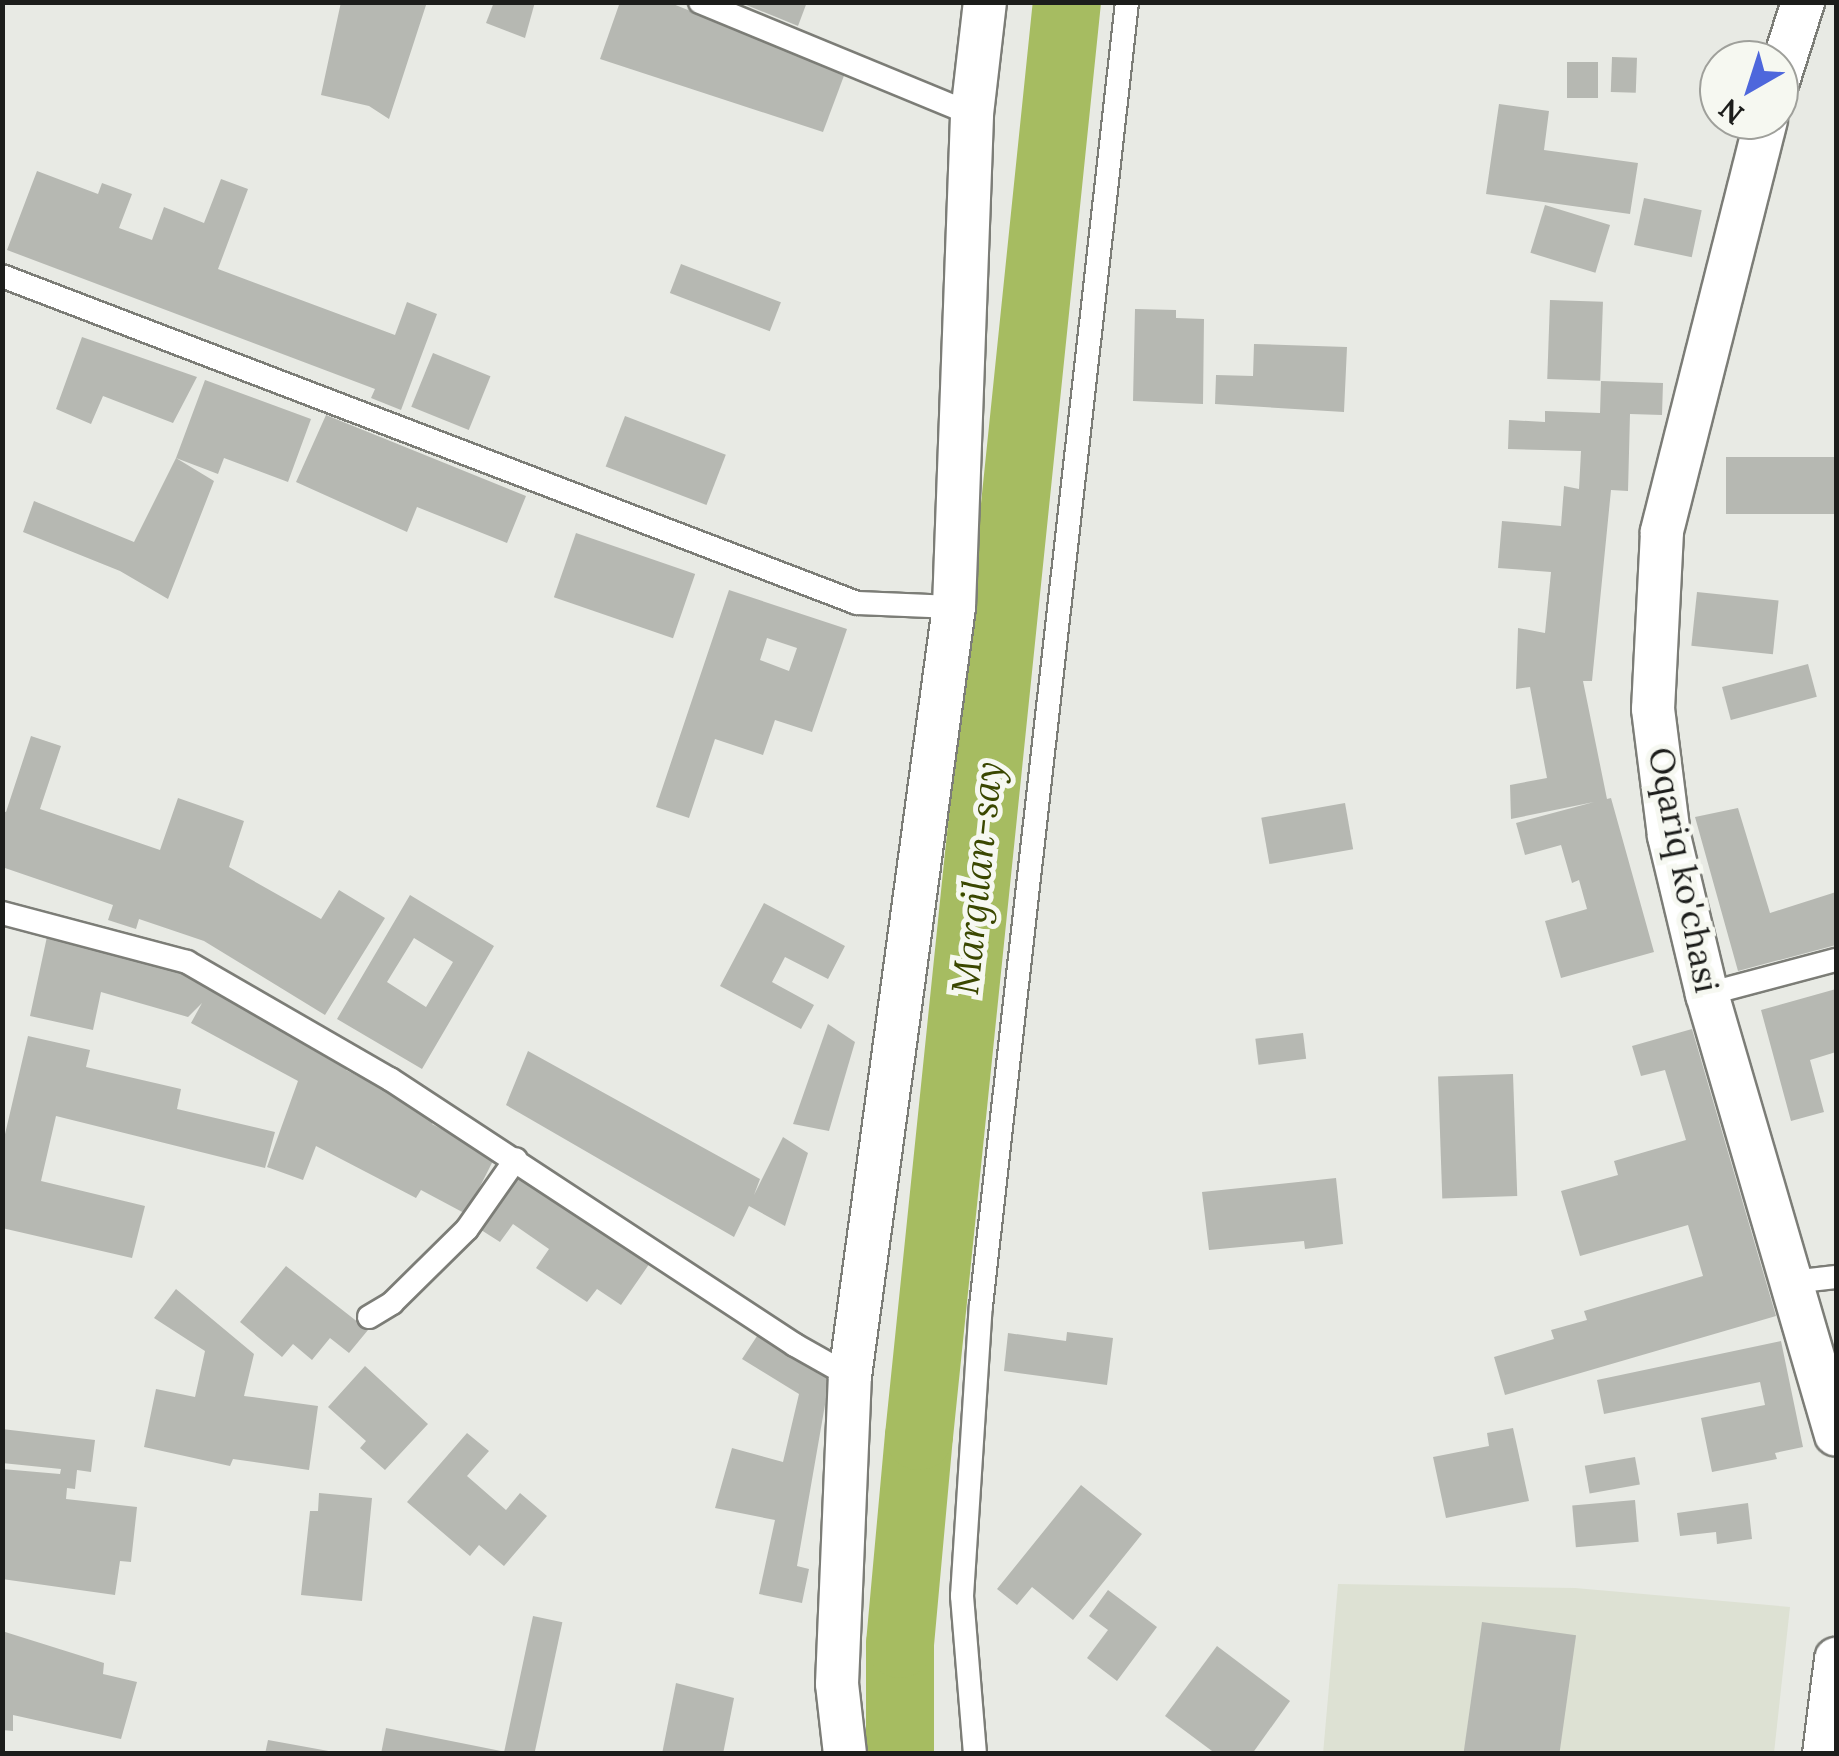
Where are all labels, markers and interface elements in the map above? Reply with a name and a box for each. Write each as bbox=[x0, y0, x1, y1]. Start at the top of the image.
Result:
north arrow bbox=[1699, 40, 1799, 140]
text: N bbox=[1712, 91, 1751, 133]
street label: Oqariq ko'chasi bbox=[1640, 744, 1728, 996]
water label: Margilan-say bbox=[942, 759, 1012, 997]

